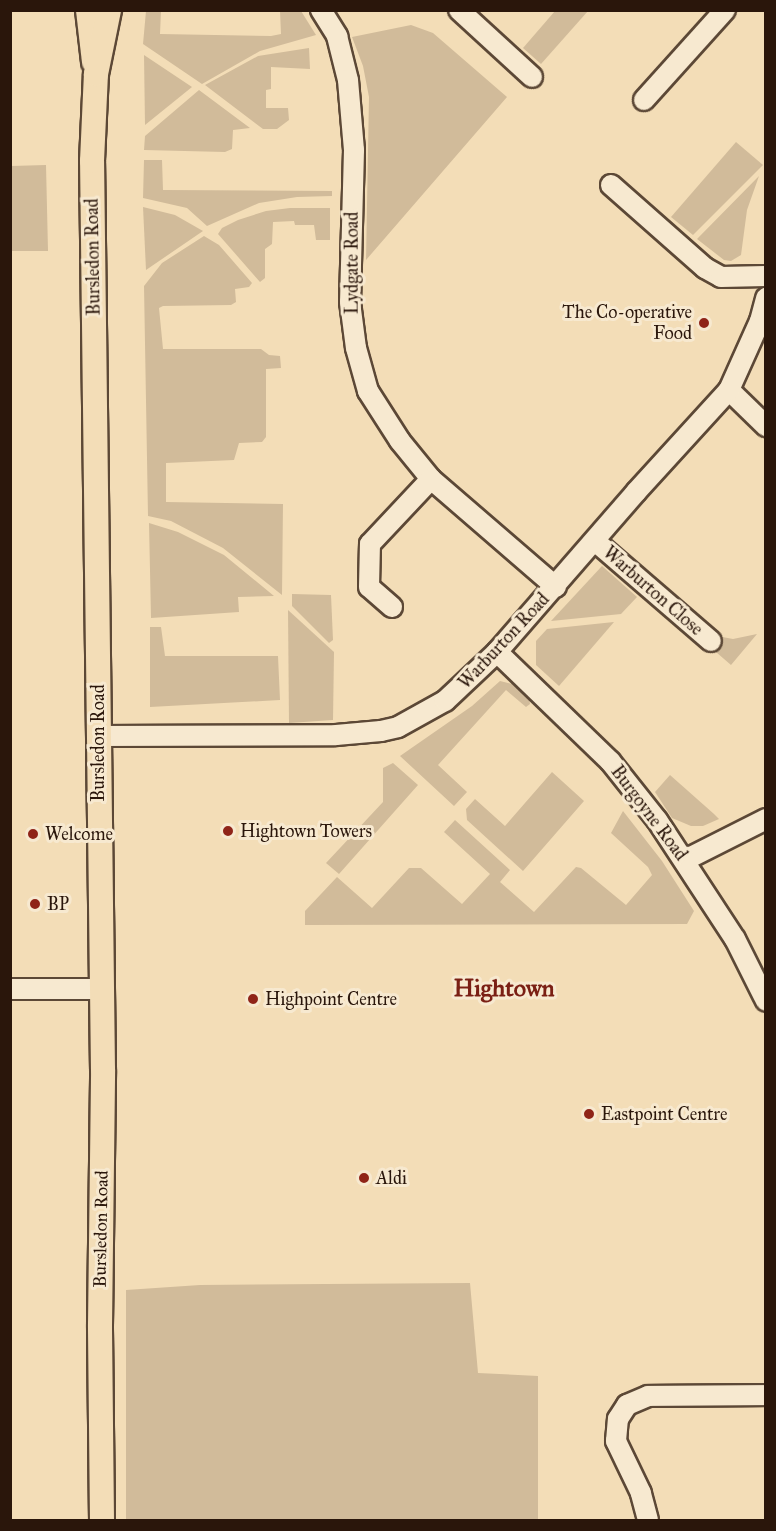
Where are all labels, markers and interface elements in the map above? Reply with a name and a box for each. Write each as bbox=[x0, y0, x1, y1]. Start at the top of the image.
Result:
street label: Bursledon Road bbox=[81, 198, 105, 316]
street label: Lydgate Road bbox=[341, 212, 363, 314]
place label: The Co-operative Food bbox=[562, 302, 692, 344]
marker: The Co-operative Food bbox=[697, 316, 711, 330]
street label: Warburton Close bbox=[599, 542, 707, 640]
street label: Warburton Road bbox=[454, 589, 554, 693]
street label: Bursledon Road bbox=[87, 684, 109, 802]
street label: Burgoyne Road bbox=[606, 761, 692, 865]
place label: Hightown Towers bbox=[240, 820, 372, 842]
place label: Welcome bbox=[45, 823, 113, 845]
marker: Hightown Towers bbox=[221, 824, 235, 838]
marker: Welcome bbox=[26, 827, 40, 841]
place label: BP bbox=[47, 893, 69, 915]
marker: BP bbox=[28, 897, 42, 911]
district label: Hightown bbox=[453, 975, 555, 1003]
place label: Highpoint Centre bbox=[265, 988, 397, 1010]
marker: Highpoint Centre bbox=[246, 992, 260, 1006]
place label: Eastpoint Centre bbox=[601, 1103, 727, 1125]
marker: Eastpoint Centre bbox=[582, 1107, 596, 1121]
place label: Aldi bbox=[376, 1167, 407, 1189]
street label: Bursledon Road bbox=[89, 1170, 113, 1288]
marker: Aldi bbox=[357, 1171, 371, 1185]

